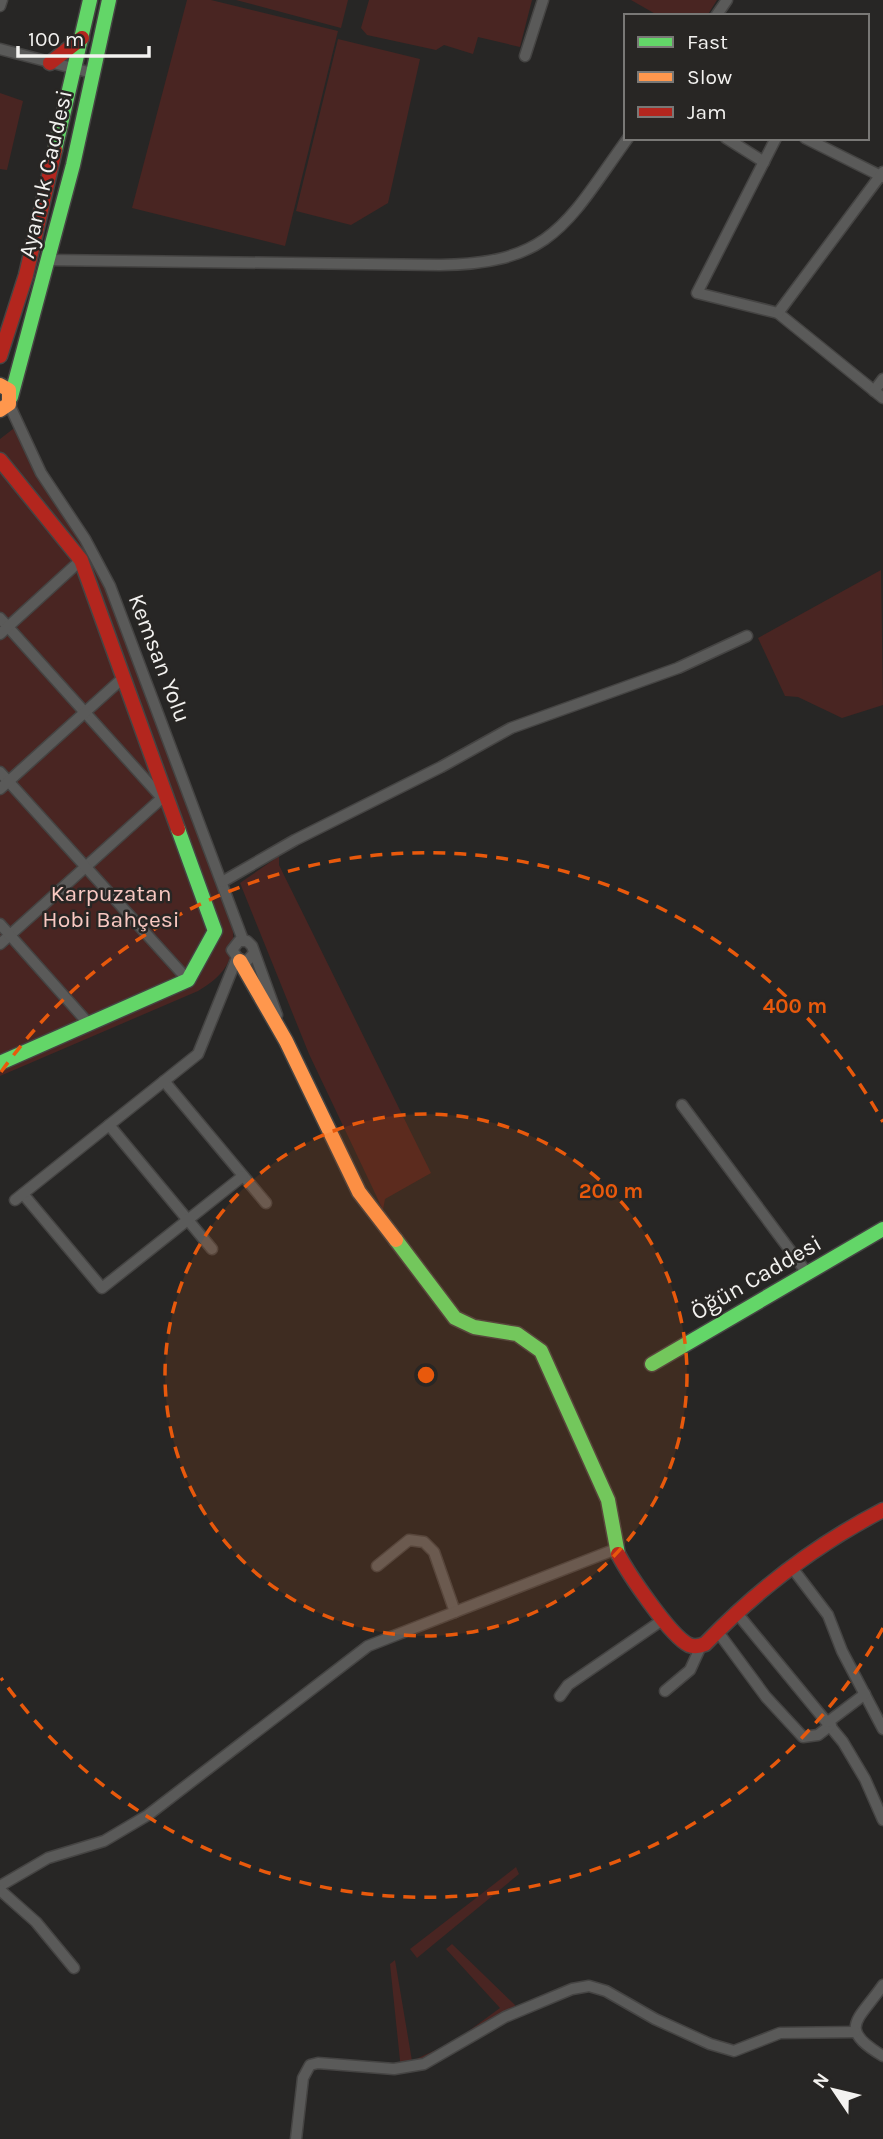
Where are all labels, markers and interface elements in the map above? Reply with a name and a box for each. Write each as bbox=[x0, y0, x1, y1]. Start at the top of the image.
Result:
scale bar bbox=[18, 14, 149, 58]
legend bbox=[624, 14, 869, 140]
text: 100 m bbox=[28, 27, 85, 51]
text: Fast bbox=[687, 30, 728, 54]
text: Slow bbox=[687, 65, 732, 89]
street label: Ayancık Caddesi bbox=[13, 87, 78, 261]
text: Jam bbox=[687, 100, 727, 124]
street label: Kemsan Yolu bbox=[123, 590, 196, 726]
park label: Karpuzatan Hobi Bahçesi bbox=[42, 880, 180, 933]
text: 400 m bbox=[763, 994, 827, 1018]
text: 200 m bbox=[579, 1179, 643, 1203]
street label: Öğün Caddesi bbox=[686, 1229, 826, 1326]
centre of rings bbox=[414, 1363, 438, 1387]
north arrow bbox=[799, 2055, 869, 2125]
text: N bbox=[808, 2069, 834, 2093]

